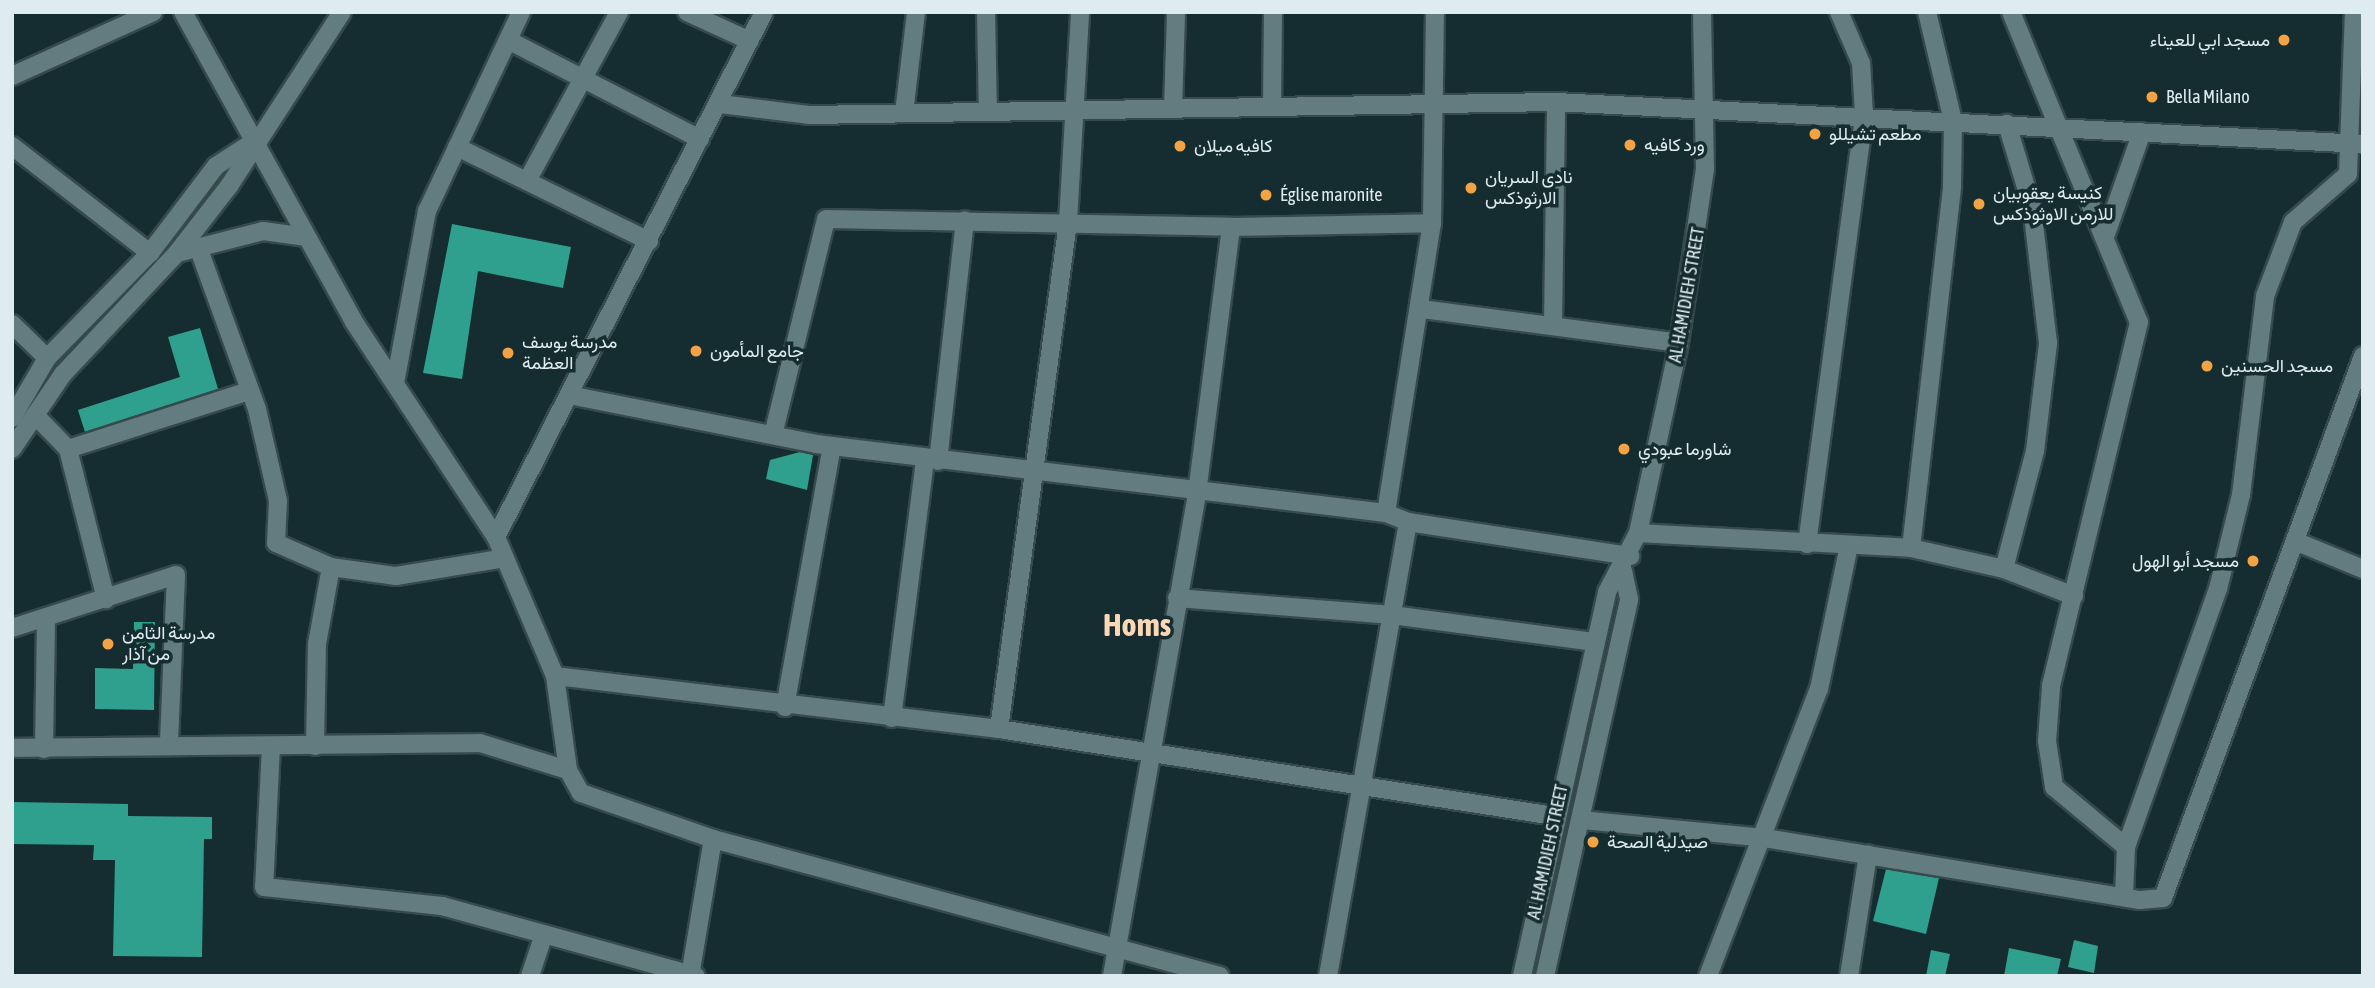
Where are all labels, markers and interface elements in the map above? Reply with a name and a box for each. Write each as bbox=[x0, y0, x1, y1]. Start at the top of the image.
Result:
place label: مسجد ابي للعيناء bbox=[2150, 29, 2270, 51]
marker: مسجد ابي للعيناء bbox=[2276, 32, 2292, 48]
place label: Bella Milano bbox=[2166, 86, 2250, 108]
marker: Bella Milano bbox=[2144, 89, 2160, 105]
place label: مطعم تشيللو bbox=[1829, 123, 1922, 145]
marker: مطعم تشيللو bbox=[1807, 126, 1823, 142]
place label: ورد كافيه bbox=[1644, 134, 1705, 156]
place label: كافيه ميلان bbox=[1194, 135, 1272, 157]
marker: ورد كافيه bbox=[1622, 137, 1638, 153]
marker: كافيه ميلان bbox=[1172, 138, 1188, 154]
place label: نادي السريان الارثوذكس bbox=[1485, 167, 1573, 210]
marker: نادي السريان الارثوذكس bbox=[1463, 180, 1479, 196]
place label: كنيسة يعقوبيان للارمن الاوثوذكس bbox=[1993, 183, 2113, 226]
place label: Église maronite bbox=[1280, 184, 1382, 206]
marker: Église maronite bbox=[1258, 187, 1274, 203]
marker: كنيسة يعقوبيان للارمن الاوثوذكس bbox=[1971, 196, 1987, 212]
street label: AL HAMIDIEH STREET bbox=[1664, 226, 1710, 364]
place label: مدرسة يوسف العظمة bbox=[522, 332, 617, 374]
place label: جامع المأمون bbox=[710, 340, 804, 362]
marker: جامع المأمون bbox=[688, 343, 704, 359]
marker: مدرسة يوسف العظمة bbox=[500, 345, 516, 361]
place label: مسجد الحسنين bbox=[2221, 355, 2333, 377]
marker: مسجد الحسنين bbox=[2199, 358, 2215, 374]
place label: شاورما عبودي bbox=[1638, 438, 1731, 460]
marker: شاورما عبودي bbox=[1616, 441, 1632, 457]
place label: مسجد أبو الهول bbox=[2132, 550, 2239, 572]
marker: مسجد أبو الهول bbox=[2245, 553, 2261, 569]
district label: Homs bbox=[1103, 606, 1171, 644]
place label: مدرسة الثامن من آذار bbox=[122, 623, 215, 666]
marker: مدرسة الثامن من آذار bbox=[100, 636, 116, 652]
street label: AL HAMIDIEH STREET bbox=[1523, 783, 1573, 921]
place label: صيدلية الصحة bbox=[1607, 831, 1708, 853]
marker: صيدلية الصحة bbox=[1585, 834, 1601, 850]

